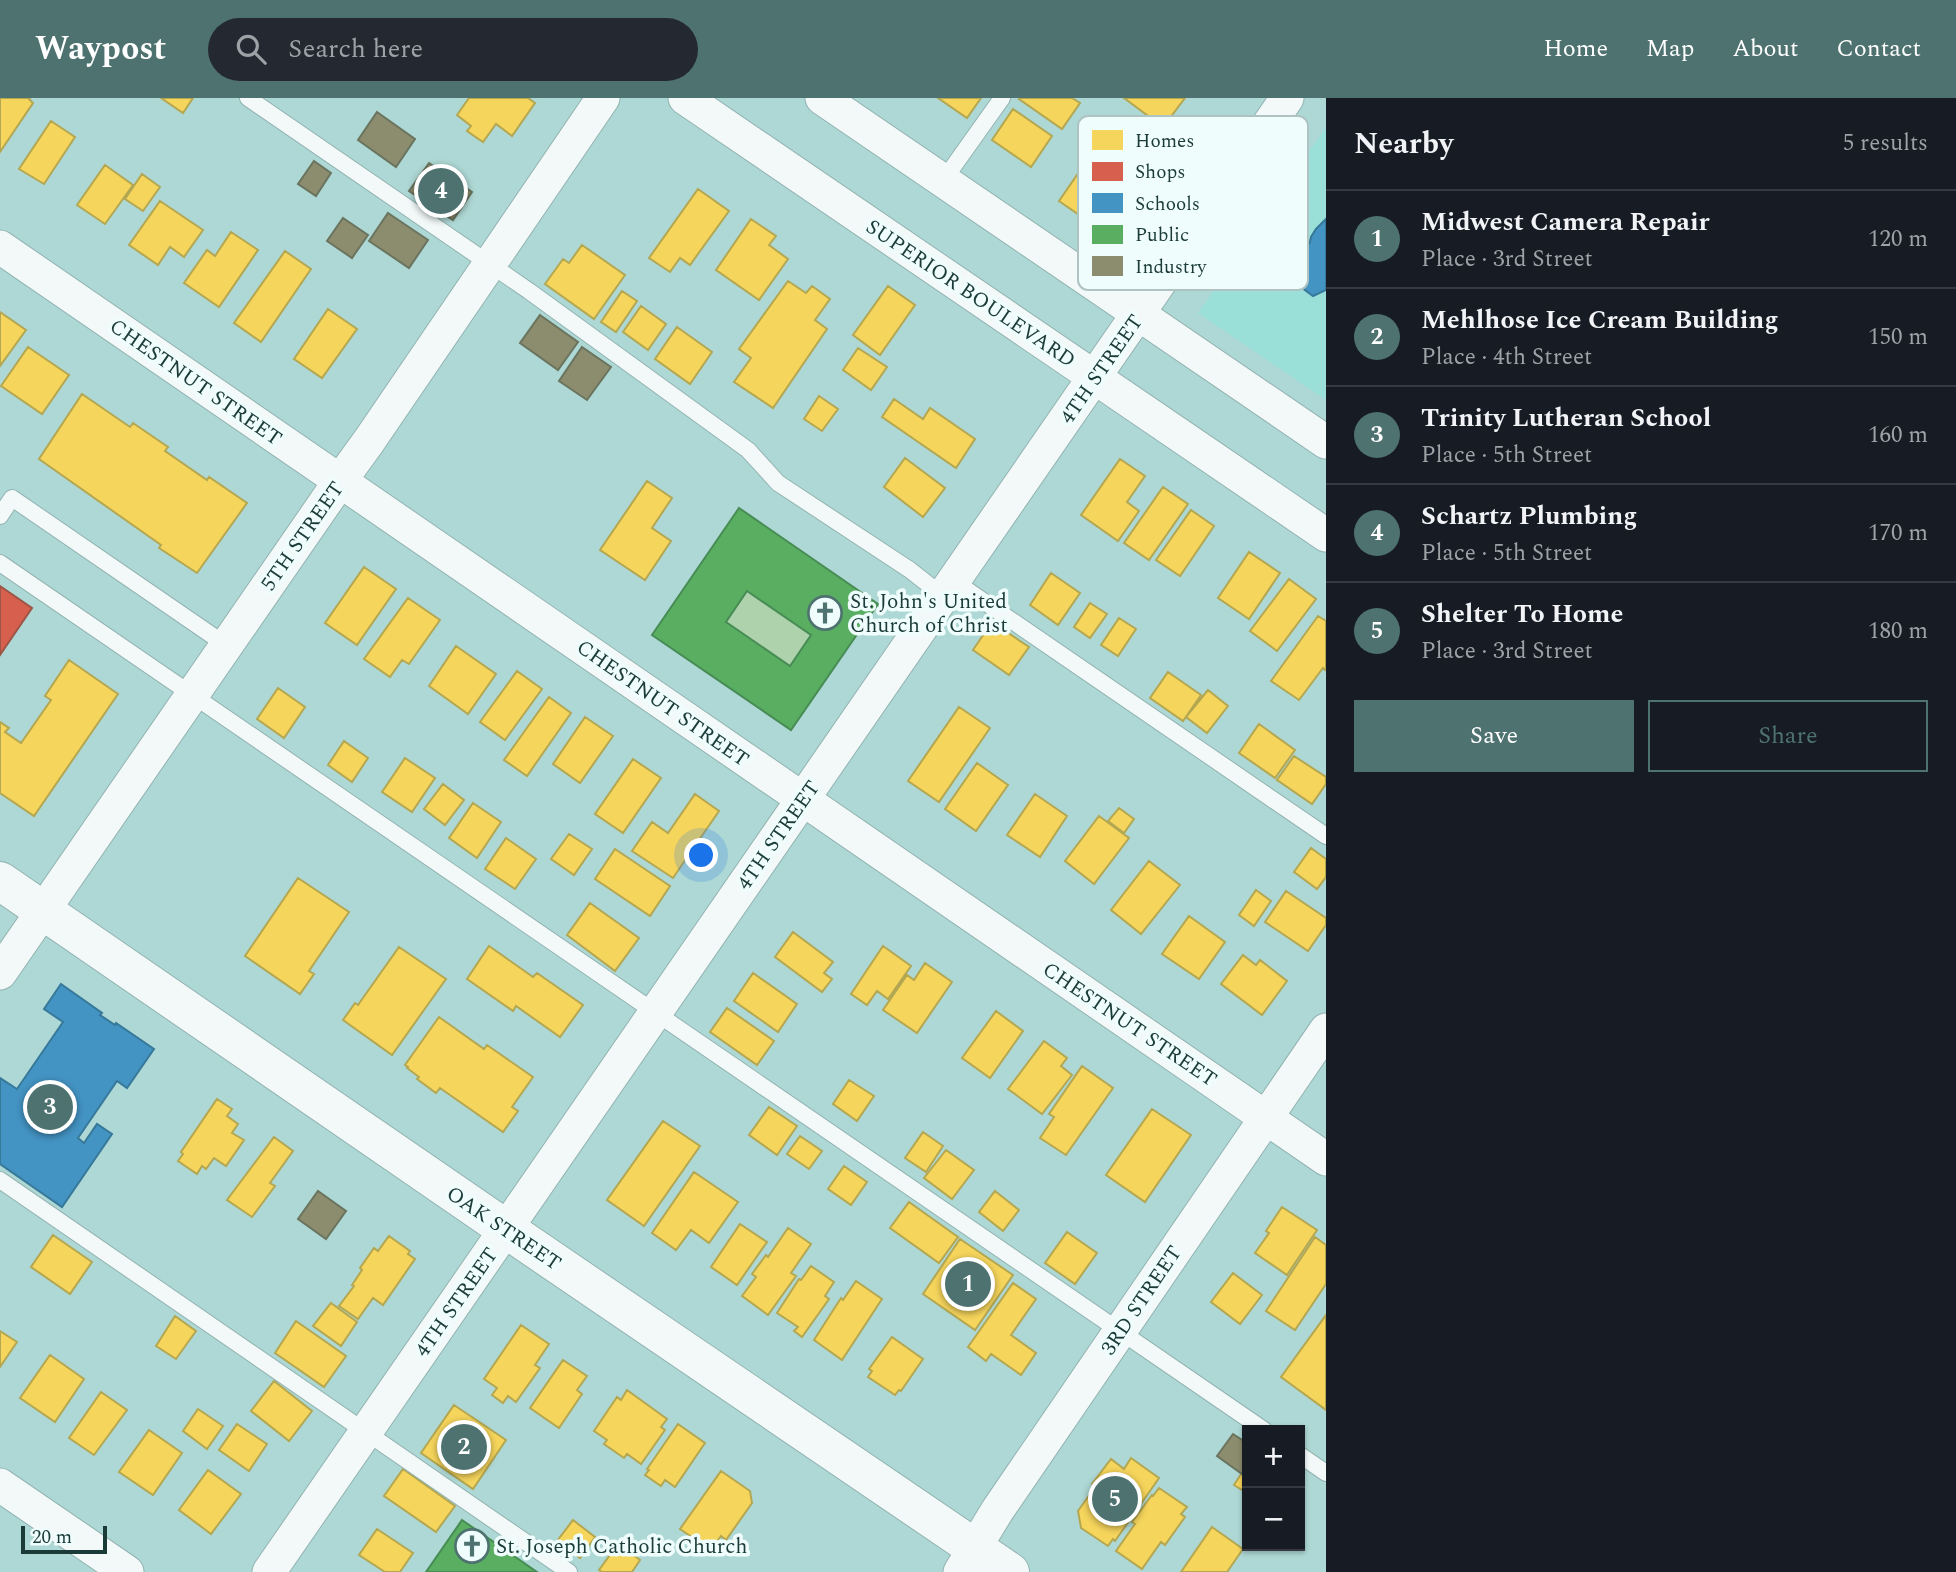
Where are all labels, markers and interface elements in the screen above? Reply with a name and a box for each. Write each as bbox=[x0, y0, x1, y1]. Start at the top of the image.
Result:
search box bbox=[208, 18, 698, 81]
text: Waypost bbox=[35, 24, 166, 74]
text: Search here bbox=[288, 29, 423, 69]
icon: search bbox=[232, 30, 270, 68]
text: Home bbox=[1543, 31, 1608, 67]
text: Map bbox=[1646, 31, 1694, 67]
text: About bbox=[1732, 31, 1798, 67]
text: Contact bbox=[1836, 31, 1921, 67]
legend bbox=[1078, 116, 1308, 290]
text: Nearby bbox=[1354, 121, 1453, 167]
text: 5 results bbox=[1843, 126, 1928, 161]
text: Homes bbox=[1135, 127, 1194, 156]
text: Shops bbox=[1135, 158, 1185, 187]
pin: 4 bbox=[418, 165, 464, 217]
text: Schools bbox=[1135, 190, 1200, 219]
text: Midwest Camera Repair bbox=[1421, 202, 1710, 242]
street label: SUPERIOR BOULEVARD bbox=[859, 211, 1082, 376]
text: Public bbox=[1135, 221, 1189, 250]
text: 1 bbox=[1371, 222, 1383, 257]
text: 120 m bbox=[1868, 222, 1928, 257]
text: Place · 3rd Street bbox=[1421, 242, 1593, 277]
text: Industry bbox=[1135, 253, 1207, 282]
text: Mehlhose Ice Cream Building bbox=[1421, 300, 1778, 340]
street label: 4TH STREET bbox=[1052, 308, 1152, 431]
street label: CHESTNUT STREET bbox=[102, 311, 288, 455]
text: 2 bbox=[1371, 320, 1383, 355]
text: 150 m bbox=[1868, 320, 1928, 355]
text: Place · 4th Street bbox=[1421, 340, 1592, 375]
text: Trinity Lutheran School bbox=[1421, 398, 1711, 438]
text: 3 bbox=[1371, 418, 1383, 453]
text: 160 m bbox=[1868, 418, 1928, 453]
text: Place · 5th Street bbox=[1421, 438, 1592, 473]
street label: 5TH STREET bbox=[253, 475, 353, 598]
text: Schartz Plumbing bbox=[1421, 496, 1637, 536]
text: 4 bbox=[1371, 516, 1383, 551]
text: 170 m bbox=[1868, 516, 1928, 551]
text: Place · 5th Street bbox=[1421, 536, 1592, 571]
place label: St. John's United Church of Christ bbox=[850, 586, 1008, 642]
church icon: St. John's United Church of Christ bbox=[806, 594, 844, 632]
text: Shelter To Home bbox=[1421, 594, 1623, 634]
text: 5 bbox=[1371, 614, 1383, 649]
text: 180 m bbox=[1868, 614, 1928, 649]
street label: CHESTNUT STREET bbox=[569, 632, 755, 776]
text: Place · 3rd Street bbox=[1421, 634, 1593, 669]
button: Save bbox=[1354, 700, 1634, 772]
button: Share bbox=[1648, 700, 1928, 772]
street label: 4TH STREET bbox=[729, 774, 829, 897]
your location bbox=[684, 838, 718, 872]
street label: CHESTNUT STREET bbox=[1036, 954, 1223, 1095]
pin: 3 bbox=[27, 1081, 73, 1133]
street label: OAK STREET bbox=[439, 1178, 568, 1279]
street label: 3RD STREET bbox=[1093, 1239, 1191, 1362]
street label: 4TH STREET bbox=[407, 1241, 507, 1364]
pin: 1 bbox=[945, 1258, 991, 1310]
pin: 2 bbox=[441, 1421, 487, 1473]
map controls bbox=[1242, 1425, 1305, 1551]
button: + bbox=[1242, 1425, 1305, 1488]
pin: 5 bbox=[1092, 1473, 1138, 1525]
button: − bbox=[1242, 1488, 1305, 1551]
scale bar bbox=[21, 1523, 107, 1555]
text: 20 m bbox=[32, 1523, 72, 1552]
church icon: St. Joseph Catholic Church bbox=[453, 1527, 491, 1565]
place label: St. Joseph Catholic Church bbox=[496, 1531, 747, 1563]

